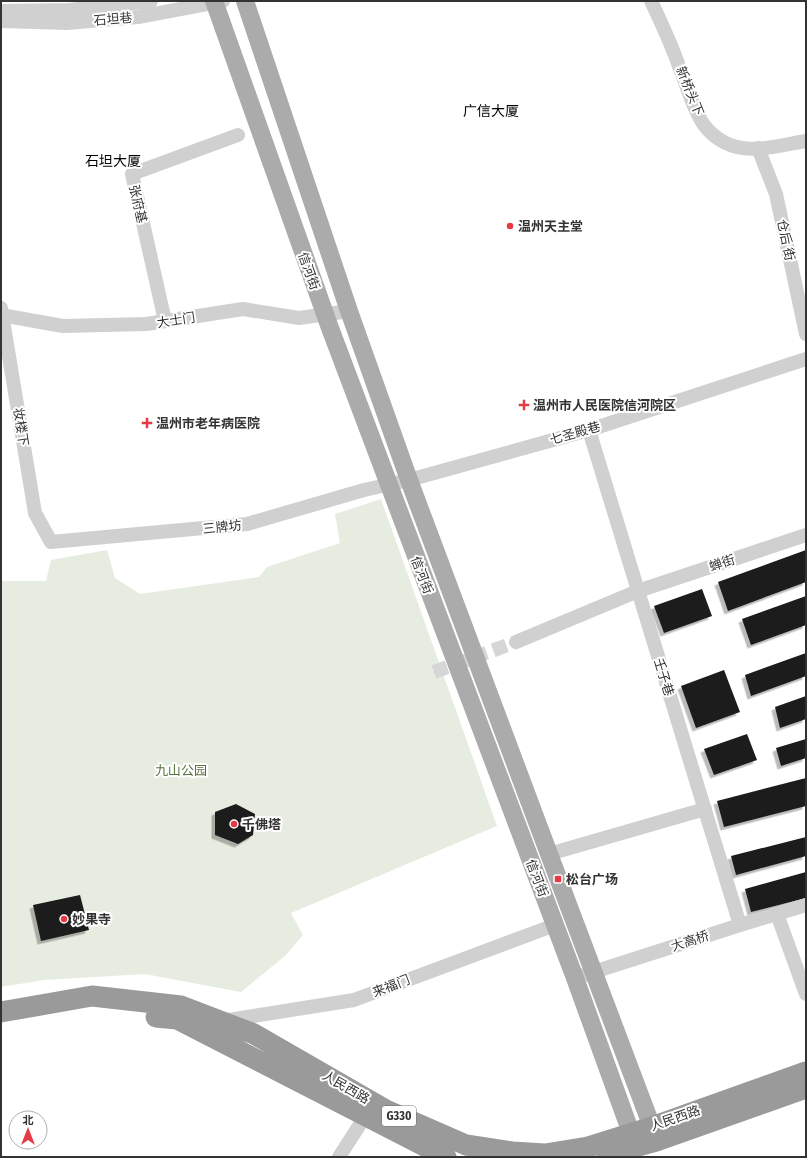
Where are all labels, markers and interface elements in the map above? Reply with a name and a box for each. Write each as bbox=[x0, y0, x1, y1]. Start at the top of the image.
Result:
street label: 石坦巷 bbox=[93, 10, 133, 28]
street label: 新桥头下 bbox=[673, 64, 707, 118]
district label: 广信大厦 bbox=[463, 103, 519, 120]
district label: 石坦大厦 bbox=[85, 153, 141, 170]
street label: 张府基 bbox=[126, 183, 150, 225]
street label: 仓后 街 bbox=[774, 218, 798, 262]
place label: 温州天主堂 bbox=[518, 219, 583, 234]
marker: 温州天主堂 bbox=[505, 221, 515, 231]
street label: 信河街 bbox=[295, 250, 323, 292]
street label: 大士门 bbox=[156, 310, 196, 330]
place label: 温州市人民医院信河院区 bbox=[533, 398, 676, 413]
marker: 温州市人民医院信河院区 bbox=[518, 399, 530, 411]
street label: 妆楼下 bbox=[11, 407, 31, 447]
place label: 温州市老年病医院 bbox=[156, 416, 260, 431]
marker: 温州市老年病医院 bbox=[141, 417, 153, 429]
street label: 七圣殿巷 bbox=[548, 419, 602, 447]
street label: 三牌坊 bbox=[202, 518, 242, 536]
street label: 蝉街 bbox=[707, 552, 737, 574]
street label: 信河街 bbox=[408, 554, 436, 596]
street label: 壬子巷 bbox=[651, 656, 677, 698]
park label: 九山公园 bbox=[155, 763, 207, 778]
place label: 千佛塔 bbox=[242, 817, 281, 832]
marker: 千佛塔 bbox=[229, 819, 239, 829]
street label: 信河街 bbox=[523, 857, 551, 899]
place label: 松台广场 bbox=[566, 872, 618, 887]
marker: 松台广场 bbox=[553, 874, 563, 884]
place label: 妙果寺 bbox=[72, 912, 111, 927]
marker: 妙果寺 bbox=[59, 914, 69, 924]
street label: 大高桥 bbox=[669, 928, 711, 954]
street label: 来福门 bbox=[370, 972, 412, 1000]
street label: 人民西路 bbox=[320, 1068, 372, 1106]
street label: 人民西路 bbox=[648, 1102, 702, 1134]
road number: G330 bbox=[382, 1106, 416, 1126]
north arrow bbox=[8, 1110, 48, 1150]
text: 北 bbox=[23, 1114, 34, 1127]

